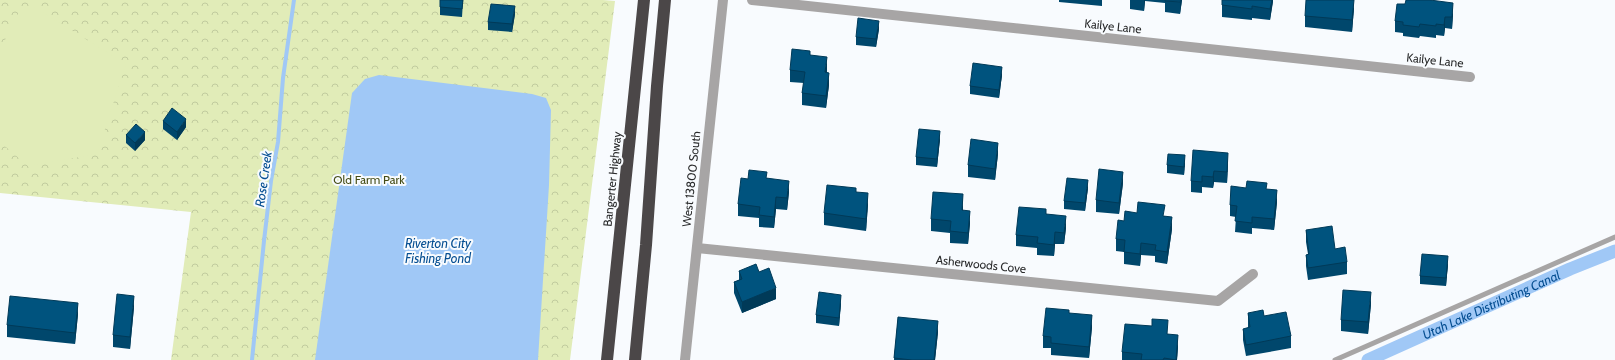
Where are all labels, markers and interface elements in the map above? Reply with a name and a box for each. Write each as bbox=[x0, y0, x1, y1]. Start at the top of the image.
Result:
street label: Kailye Lane bbox=[1084, 16, 1142, 36]
street label: Kailye Lane bbox=[1406, 50, 1464, 70]
street label: West 13800 South bbox=[679, 130, 703, 228]
street label: Bangerter Highway bbox=[600, 131, 624, 227]
water label: Rose Creek bbox=[251, 150, 275, 208]
park label: Old Farm Park bbox=[333, 172, 405, 187]
water label: Riverton City Fishing Pond bbox=[405, 235, 472, 266]
street label: Asherwoods Cove bbox=[935, 252, 1027, 276]
water label: Utah Lake Distributing Canal bbox=[1420, 267, 1563, 343]

